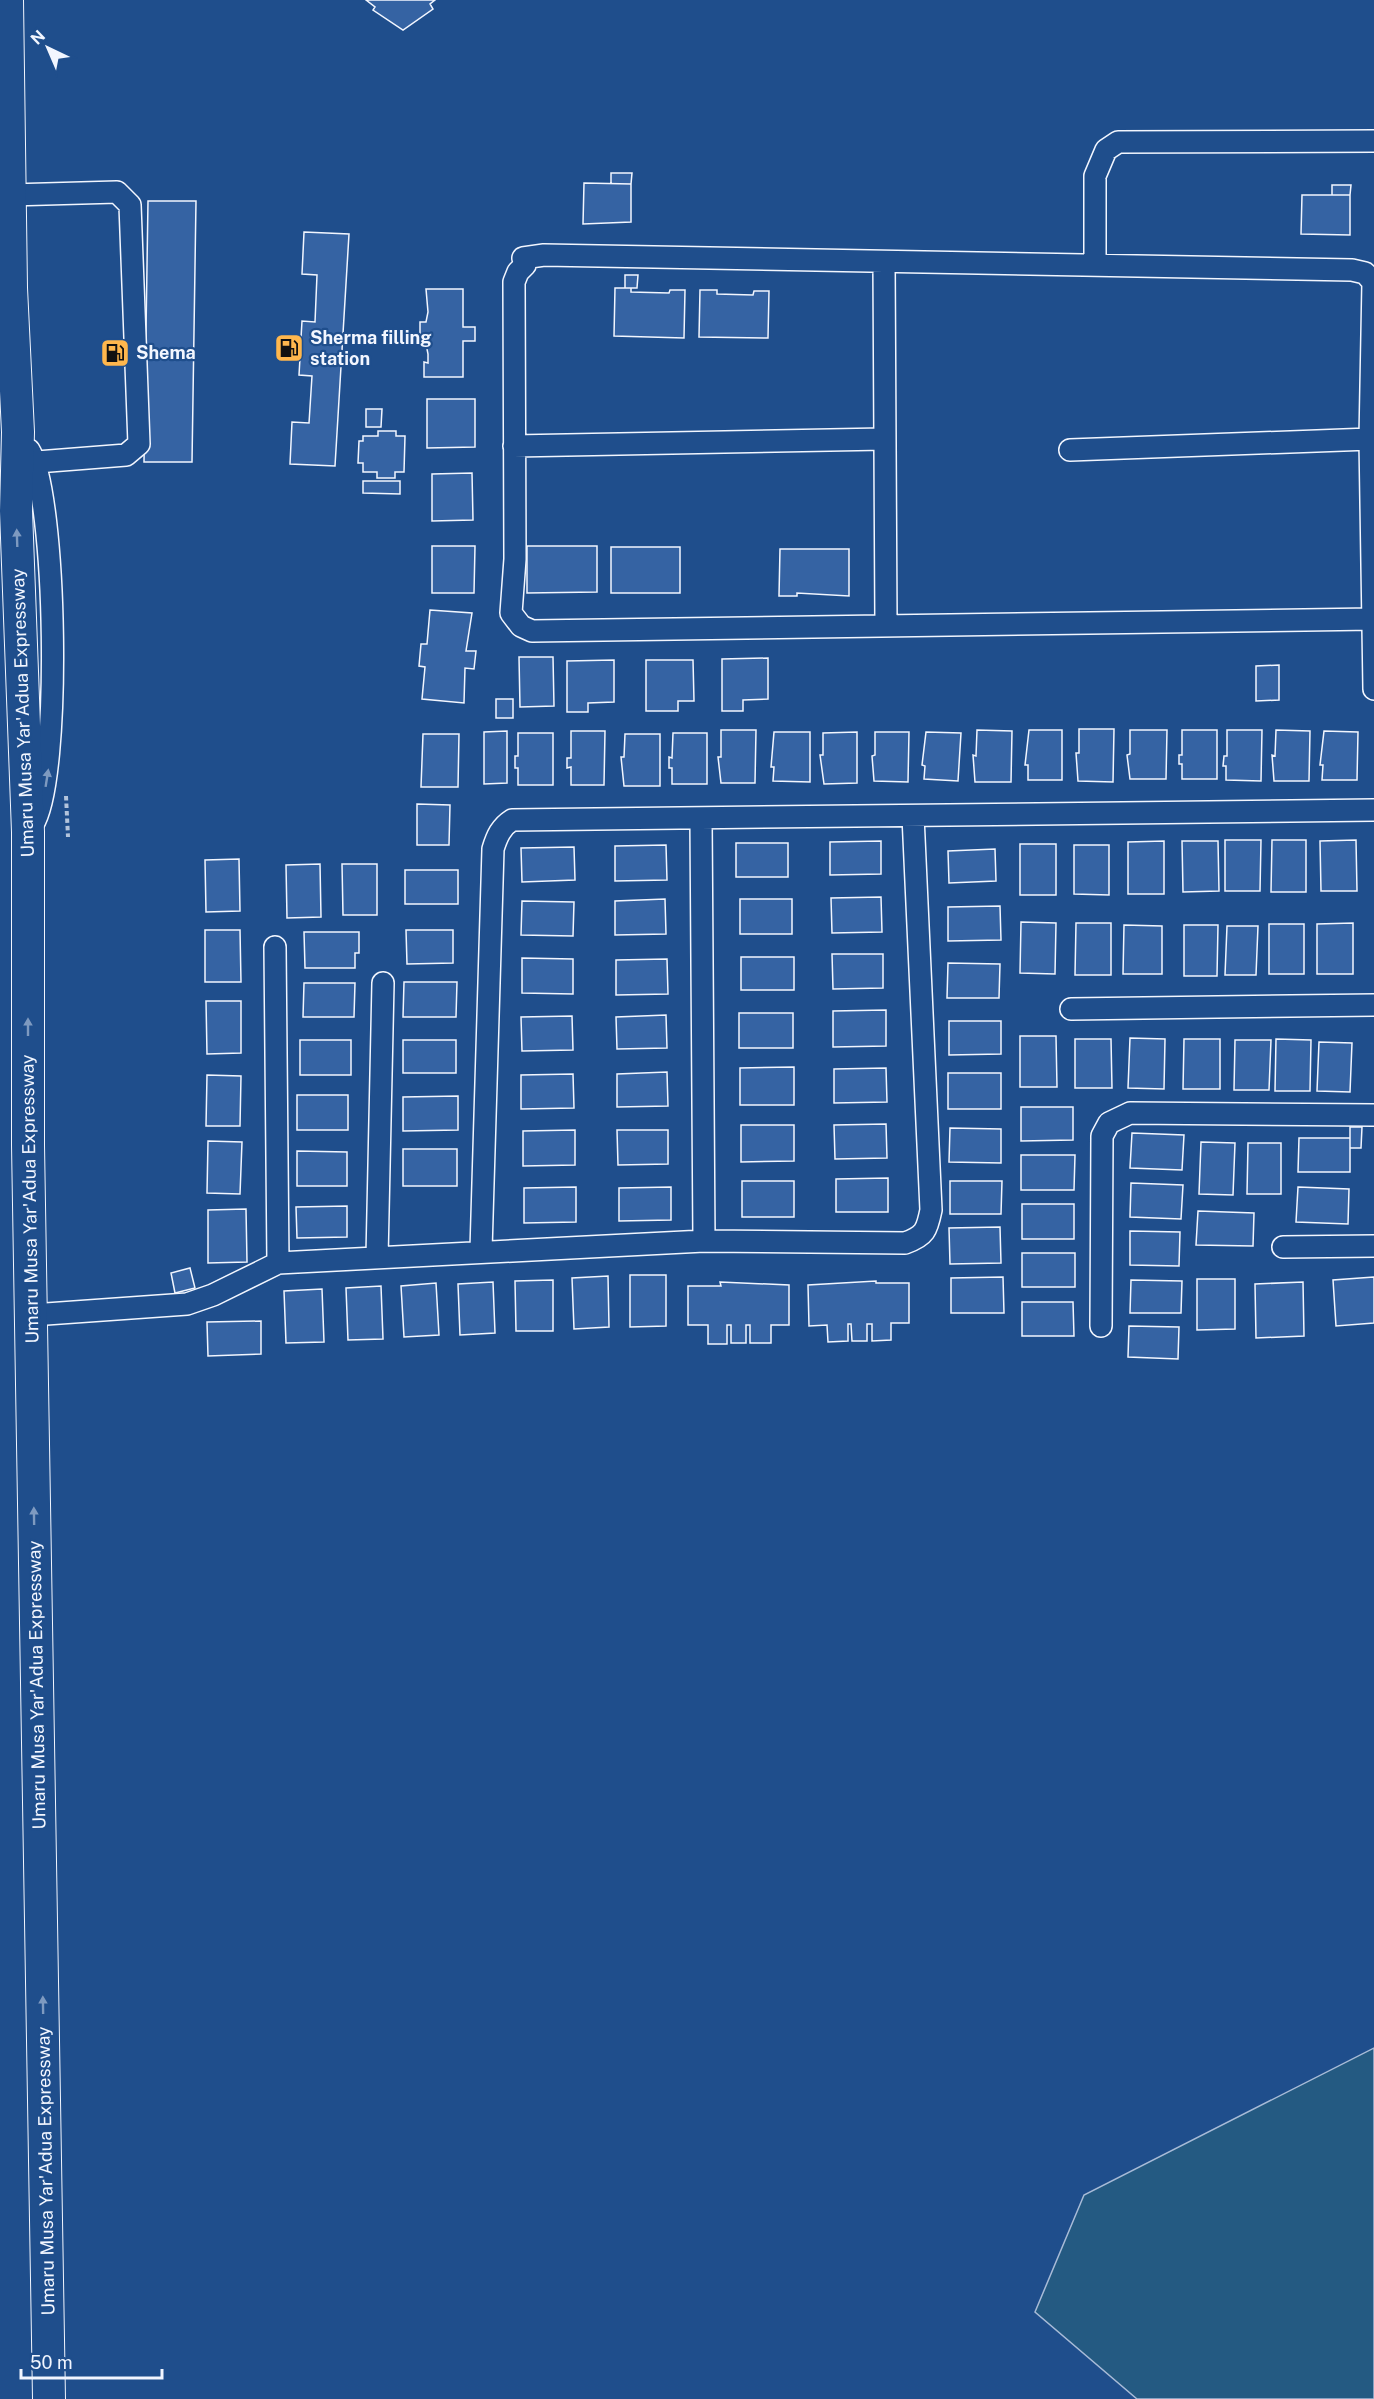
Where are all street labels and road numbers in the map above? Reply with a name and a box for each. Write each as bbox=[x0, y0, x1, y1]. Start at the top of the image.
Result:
street label: Umaru Musa Yar'Adua Expressway bbox=[7, 568, 38, 858]
street label: Umaru Musa Yar'Adua Expressway bbox=[16, 1054, 43, 1344]
street label: Umaru Musa Yar'Adua Expressway bbox=[23, 1540, 50, 1830]
street label: Umaru Musa Yar'Adua Expressway bbox=[32, 2026, 59, 2316]

